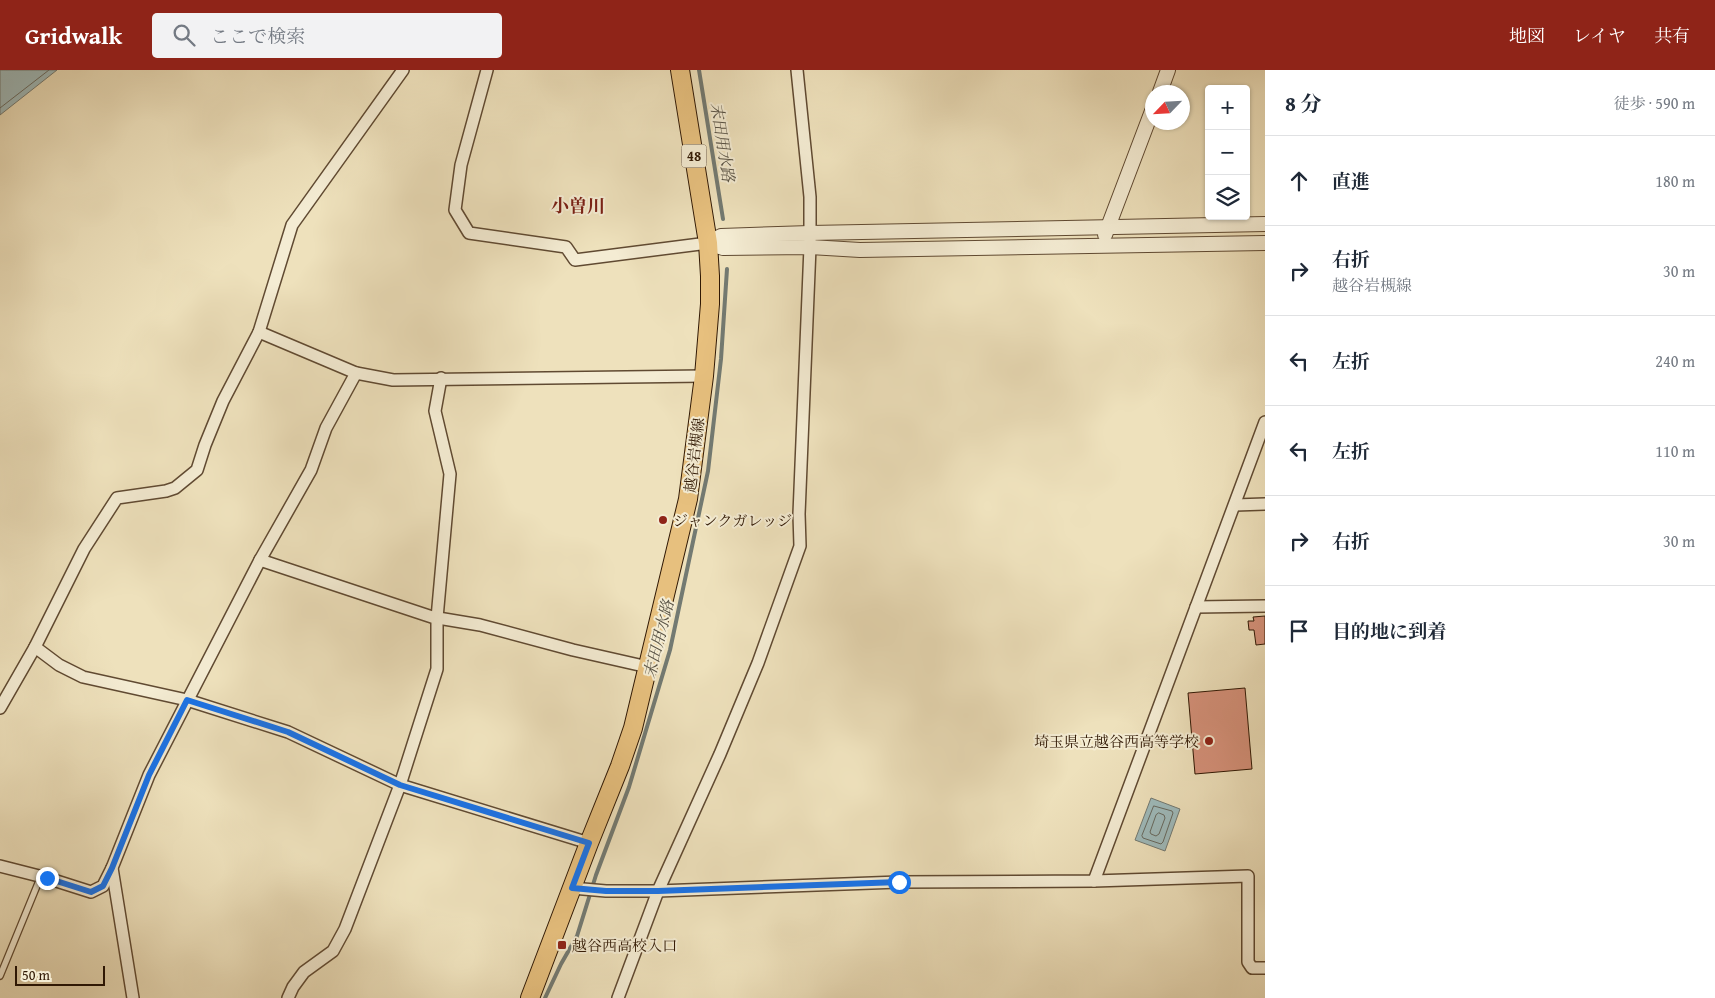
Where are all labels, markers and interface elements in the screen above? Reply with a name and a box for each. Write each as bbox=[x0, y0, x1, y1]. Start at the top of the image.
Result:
search box bbox=[152, 13, 502, 58]
text: Gridwalk bbox=[25, 18, 122, 53]
icon: search bbox=[170, 21, 198, 49]
text: ここで検索 bbox=[210, 22, 305, 50]
text: 地図 bbox=[1509, 22, 1545, 49]
text: レイヤ bbox=[1573, 22, 1626, 49]
text: 共有 bbox=[1654, 22, 1690, 49]
north arrow bbox=[1145, 85, 1190, 130]
map controls bbox=[1205, 85, 1250, 220]
button: + bbox=[1205, 85, 1250, 130]
text: 8 分 bbox=[1285, 88, 1322, 119]
text: 徒歩 · 590 m bbox=[1614, 91, 1695, 115]
water label: 末田用水路 bbox=[705, 101, 741, 184]
button: − bbox=[1205, 130, 1250, 175]
road number: 48 bbox=[682, 144, 706, 168]
icon: ahead bbox=[1285, 167, 1313, 195]
text: 直進 bbox=[1332, 167, 1370, 195]
text: 180 m bbox=[1655, 169, 1695, 193]
button: layers bbox=[1205, 175, 1250, 220]
district label: 小曽川 bbox=[551, 192, 605, 219]
text: 右折 bbox=[1332, 245, 1370, 273]
icon: right bbox=[1285, 257, 1313, 285]
text: 30 m bbox=[1663, 259, 1695, 283]
text: 越谷岩槻線 bbox=[1332, 273, 1412, 297]
icon: left bbox=[1285, 347, 1313, 375]
text: 左折 bbox=[1332, 347, 1370, 375]
text: 240 m bbox=[1655, 349, 1695, 373]
street label: 越谷岩槻線 bbox=[679, 416, 709, 494]
icon: left bbox=[1285, 437, 1313, 465]
text: 左折 bbox=[1332, 437, 1370, 465]
text: 110 m bbox=[1655, 439, 1695, 463]
place label: ジャンクガレッジ bbox=[673, 510, 792, 531]
marker: ジャンクガレッジ bbox=[657, 514, 669, 526]
icon: right bbox=[1285, 527, 1313, 555]
text: 右折 bbox=[1332, 527, 1370, 555]
text: 30 m bbox=[1663, 529, 1695, 553]
water label: 末田用水路 bbox=[637, 596, 680, 681]
icon: arrive bbox=[1285, 617, 1313, 645]
text: 目的地に到着 bbox=[1332, 617, 1446, 645]
place label: 埼玉県立越谷西高等学校 bbox=[1034, 731, 1199, 752]
marker: 埼玉県立越谷西高等学校 bbox=[1203, 735, 1215, 747]
route end bbox=[36, 867, 59, 890]
route start bbox=[888, 871, 911, 894]
place label: 越谷西高校入口 bbox=[572, 935, 677, 956]
marker: 越谷西高校入口 bbox=[556, 939, 568, 951]
scale bar bbox=[15, 963, 105, 986]
text: 50 m bbox=[22, 965, 50, 985]

